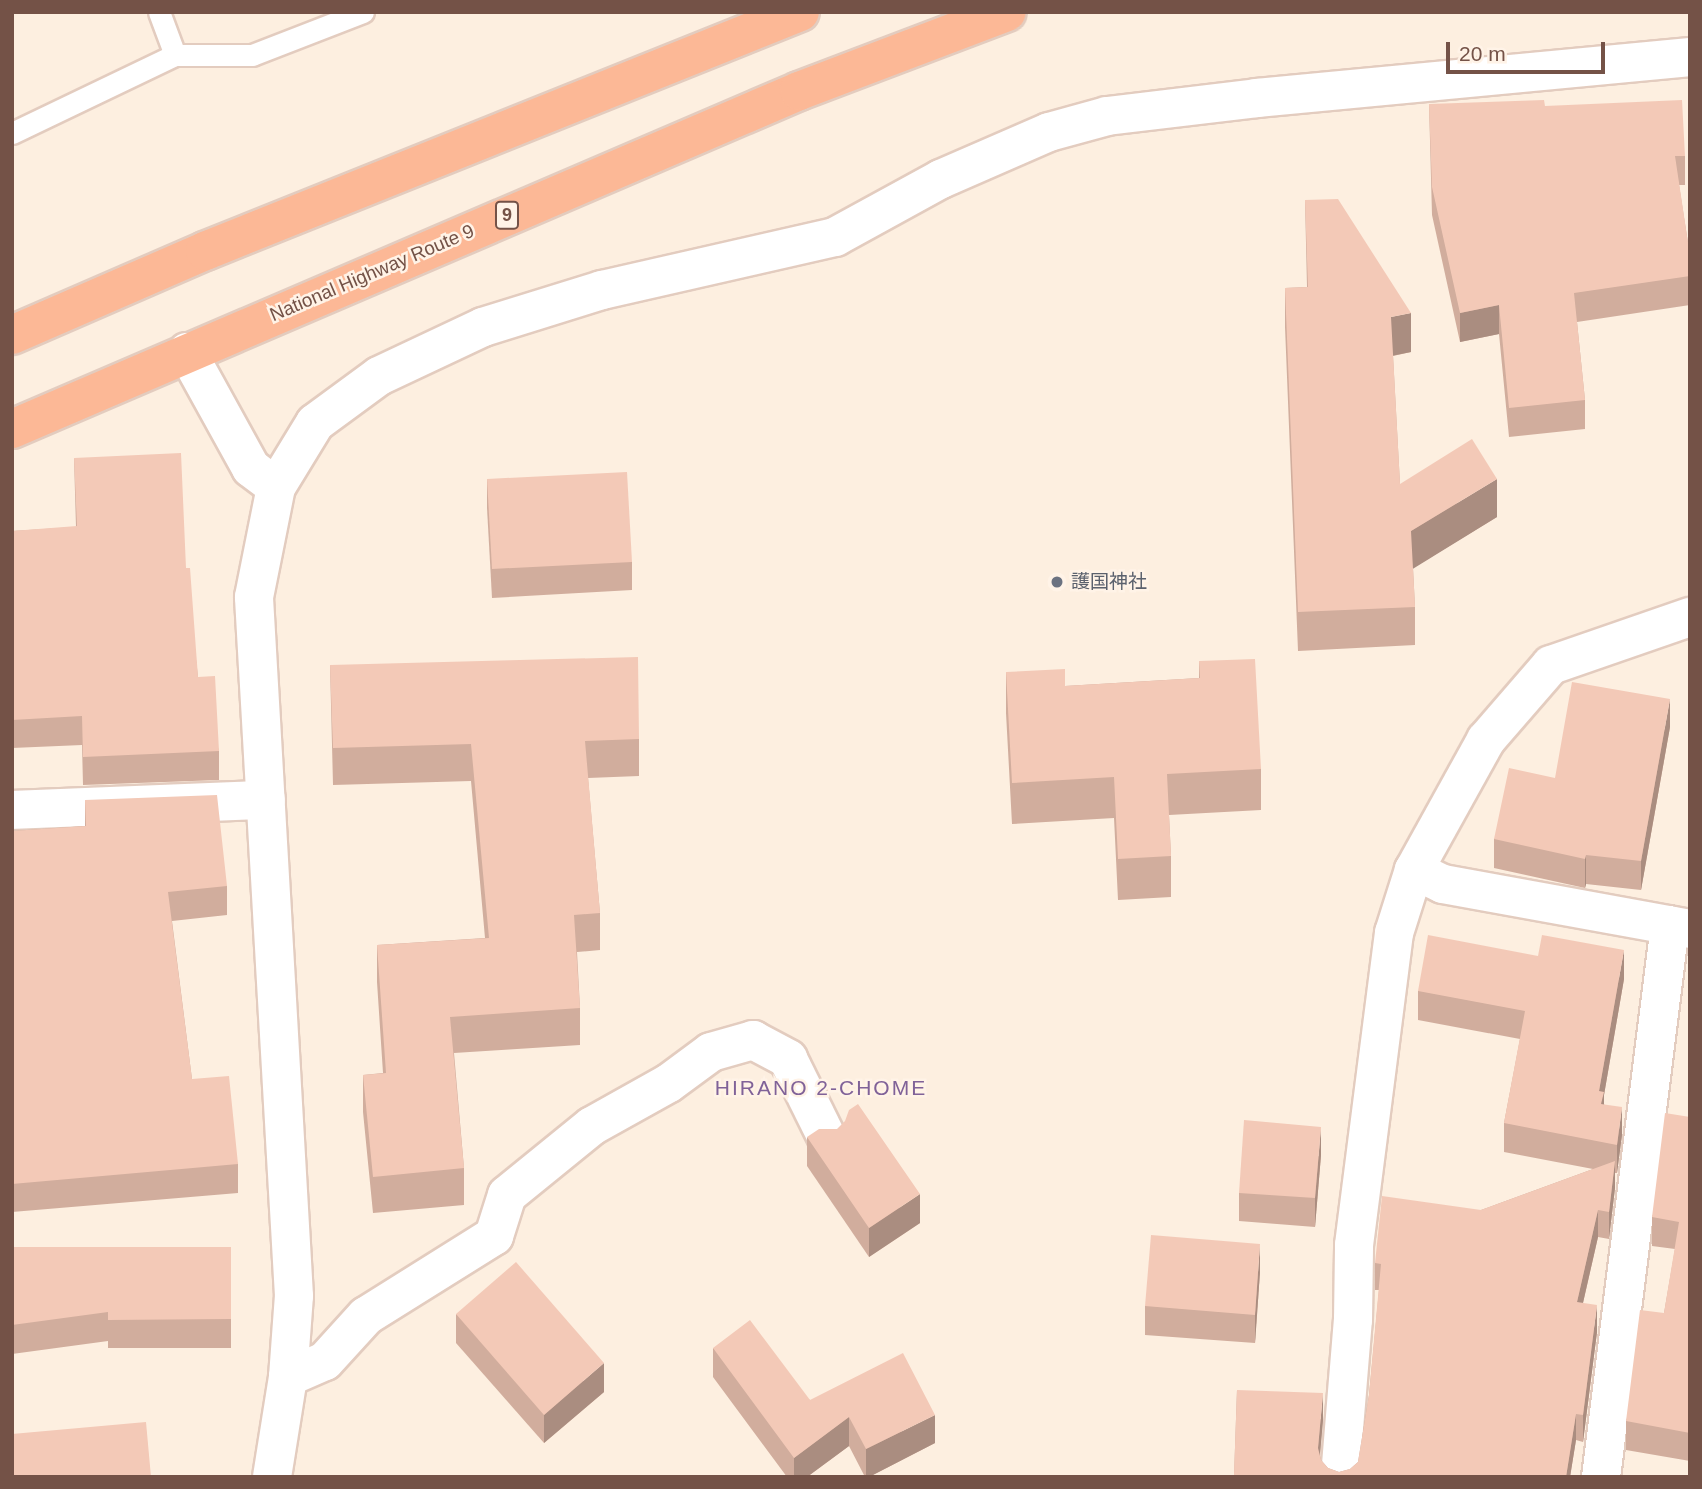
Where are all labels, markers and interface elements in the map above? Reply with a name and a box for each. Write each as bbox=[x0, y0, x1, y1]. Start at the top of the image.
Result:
scale bar bbox=[1450, 28, 1609, 72]
text: 20 m bbox=[1459, 42, 1506, 65]
road number: 9 bbox=[495, 200, 519, 230]
street label: National Highway Route 9 bbox=[266, 220, 478, 326]
place label: 護国神社 bbox=[1071, 571, 1147, 593]
marker: 護国神社 bbox=[1049, 574, 1065, 590]
district label: HIRANO 2-CHOME bbox=[717, 1075, 925, 1101]

